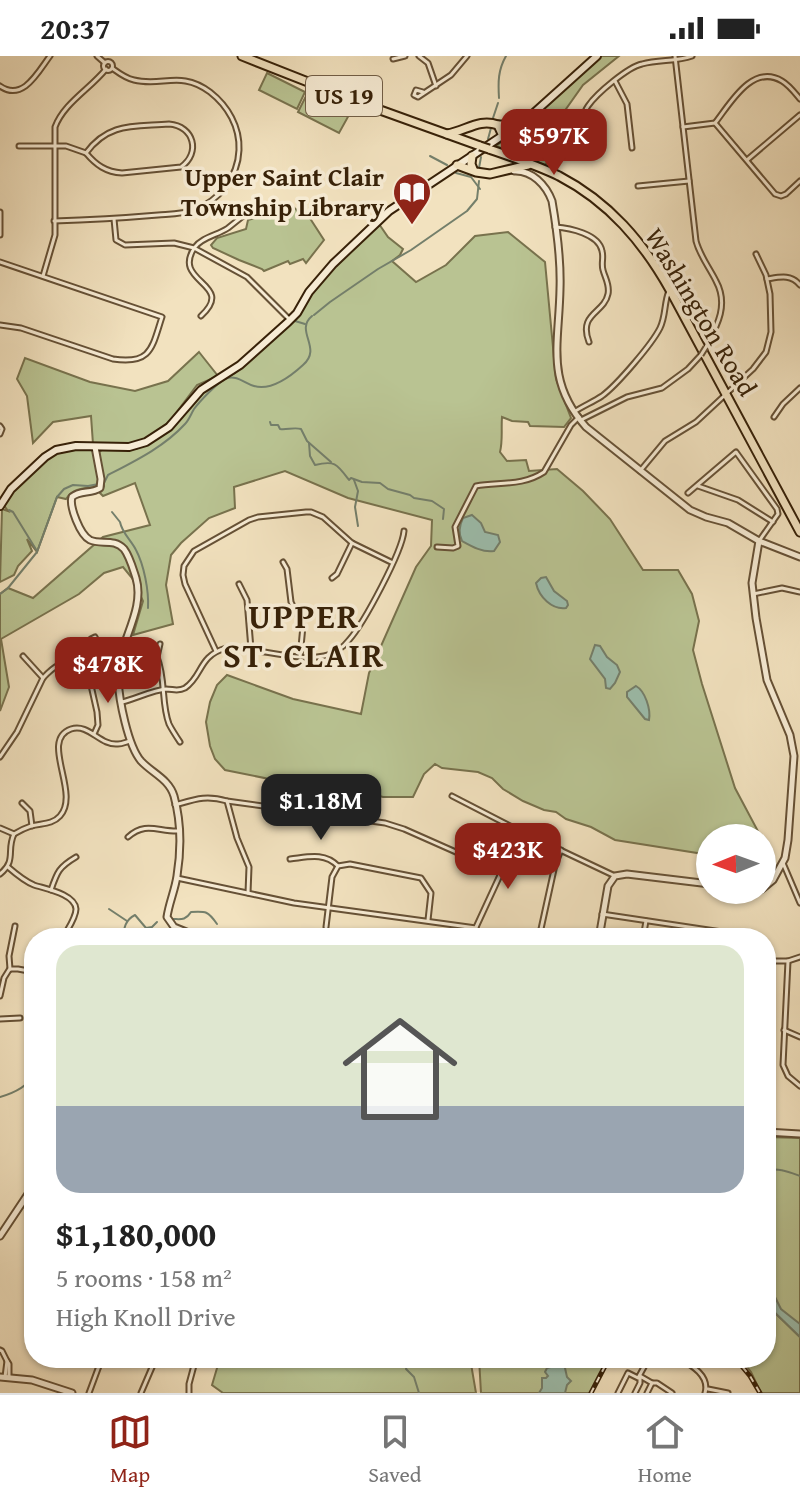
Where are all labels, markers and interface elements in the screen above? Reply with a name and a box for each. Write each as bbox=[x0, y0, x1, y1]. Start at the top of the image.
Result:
text: 20:37 bbox=[40, 6, 111, 50]
road number: US 19 bbox=[306, 76, 382, 116]
pin: $597K bbox=[498, 109, 610, 177]
text: $597K bbox=[519, 115, 589, 154]
place label: Upper Saint Clair Township Library bbox=[181, 157, 385, 226]
library icon: Upper Saint Clair Township Library bbox=[391, 171, 433, 226]
street label: Washington Road bbox=[636, 220, 767, 403]
district label: UPPER ST. CLAIR bbox=[223, 591, 385, 679]
pin: $478K bbox=[52, 637, 164, 705]
text: $478K bbox=[73, 643, 143, 682]
pin: $1.18M bbox=[256, 774, 386, 842]
text: $1.18M bbox=[279, 780, 363, 819]
pin: $423K bbox=[452, 823, 564, 891]
north arrow bbox=[696, 824, 776, 904]
map controls bbox=[696, 824, 776, 904]
text: $423K bbox=[473, 829, 543, 868]
icon: home bbox=[328, 997, 472, 1141]
text: $1,180,000 bbox=[56, 1209, 216, 1258]
text: 5 rooms · 158 m² bbox=[56, 1258, 232, 1297]
text: High Knoll Drive bbox=[56, 1297, 236, 1336]
tab: Map bbox=[108, 1410, 152, 1490]
tab: Saved bbox=[368, 1410, 422, 1490]
tab: Home bbox=[638, 1410, 692, 1490]

